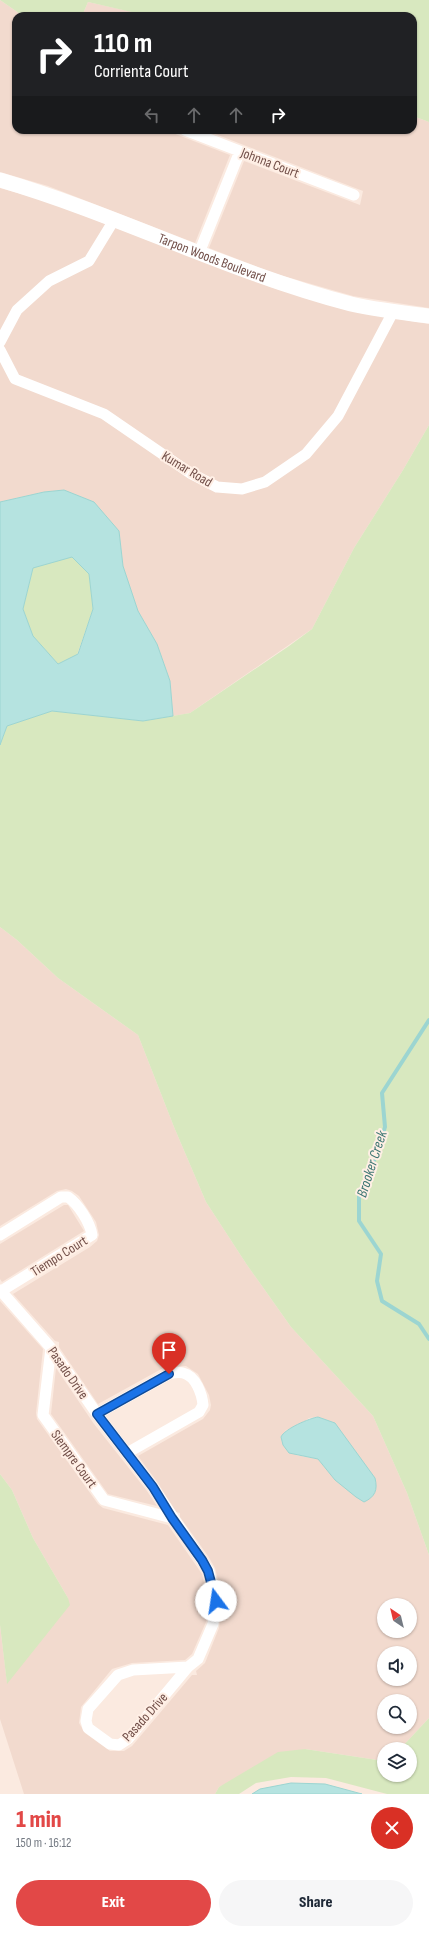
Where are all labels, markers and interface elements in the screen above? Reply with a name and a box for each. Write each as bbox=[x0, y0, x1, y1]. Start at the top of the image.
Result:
text: 110 m bbox=[94, 27, 152, 60]
icon: right bbox=[28, 28, 80, 80]
text: Corrienta Court bbox=[94, 61, 188, 82]
icon: left bbox=[141, 104, 163, 126]
icon: ahead bbox=[183, 104, 205, 126]
icon: ahead bbox=[225, 104, 247, 126]
icon: right bbox=[267, 104, 289, 126]
street label: Johnna Court bbox=[238, 144, 302, 182]
street label: Tarpon Woods Boulevard bbox=[156, 229, 269, 286]
street label: Kumar Road bbox=[159, 447, 215, 491]
water label: Brooker Creek bbox=[352, 1128, 392, 1200]
street label: Tiempo Court bbox=[28, 1232, 90, 1280]
pin bbox=[152, 1333, 186, 1374]
icon: arrive bbox=[158, 1339, 180, 1361]
street label: Pasado Drive bbox=[44, 1344, 92, 1402]
street label: Siempre Court bbox=[47, 1427, 101, 1491]
position arrow bbox=[195, 1580, 237, 1622]
north arrow bbox=[377, 1598, 417, 1638]
map controls bbox=[377, 1598, 417, 1782]
button: sound bbox=[377, 1646, 417, 1686]
street label: Pasado Drive bbox=[119, 1689, 171, 1745]
button: search bbox=[377, 1694, 417, 1734]
button: layers bbox=[377, 1742, 417, 1782]
text: 1 min bbox=[16, 1805, 62, 1834]
button: close bbox=[371, 1807, 413, 1849]
text: 150 m · 16:12 bbox=[16, 1835, 71, 1851]
button: Exit bbox=[16, 1880, 211, 1926]
button: Share bbox=[219, 1880, 413, 1926]

